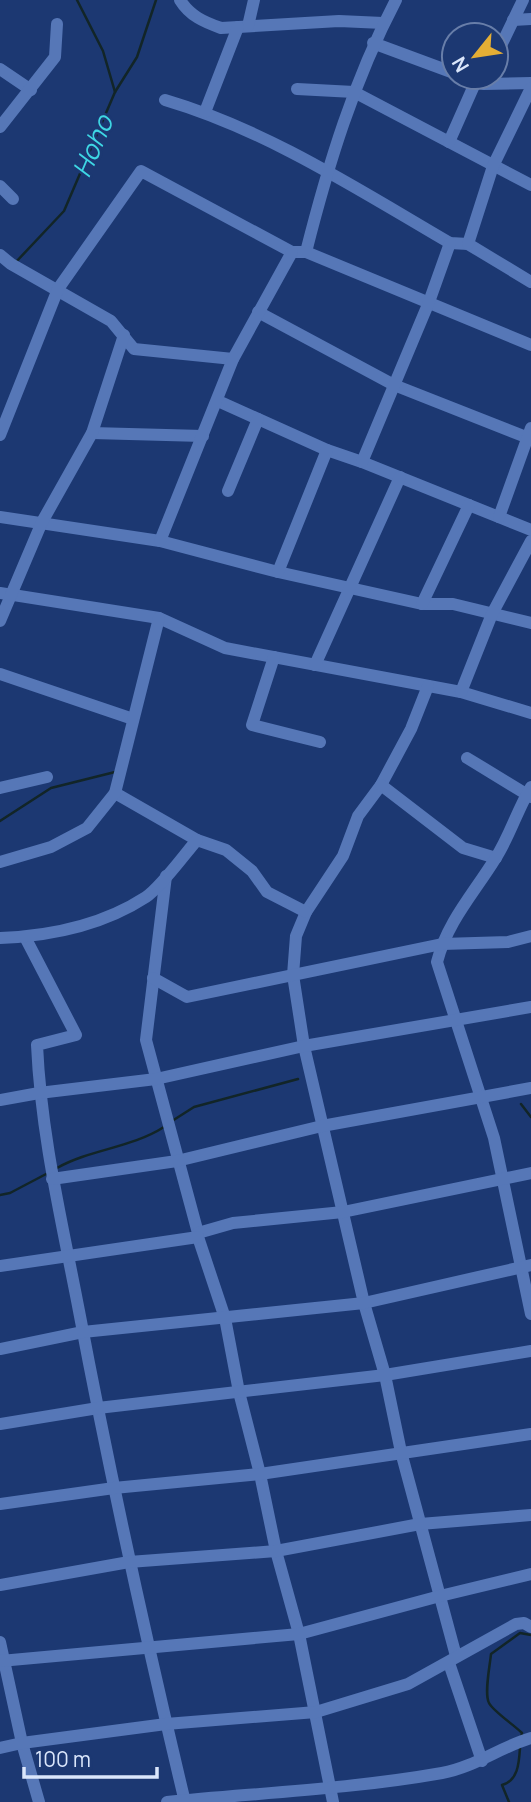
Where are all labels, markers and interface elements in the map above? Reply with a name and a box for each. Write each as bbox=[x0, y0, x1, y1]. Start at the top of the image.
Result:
north arrow bbox=[440, 21, 510, 91]
text: N bbox=[446, 52, 475, 77]
water label: Hoho bbox=[63, 108, 122, 182]
scale bar bbox=[24, 1736, 158, 1780]
text: 100 m bbox=[35, 1745, 91, 1773]

